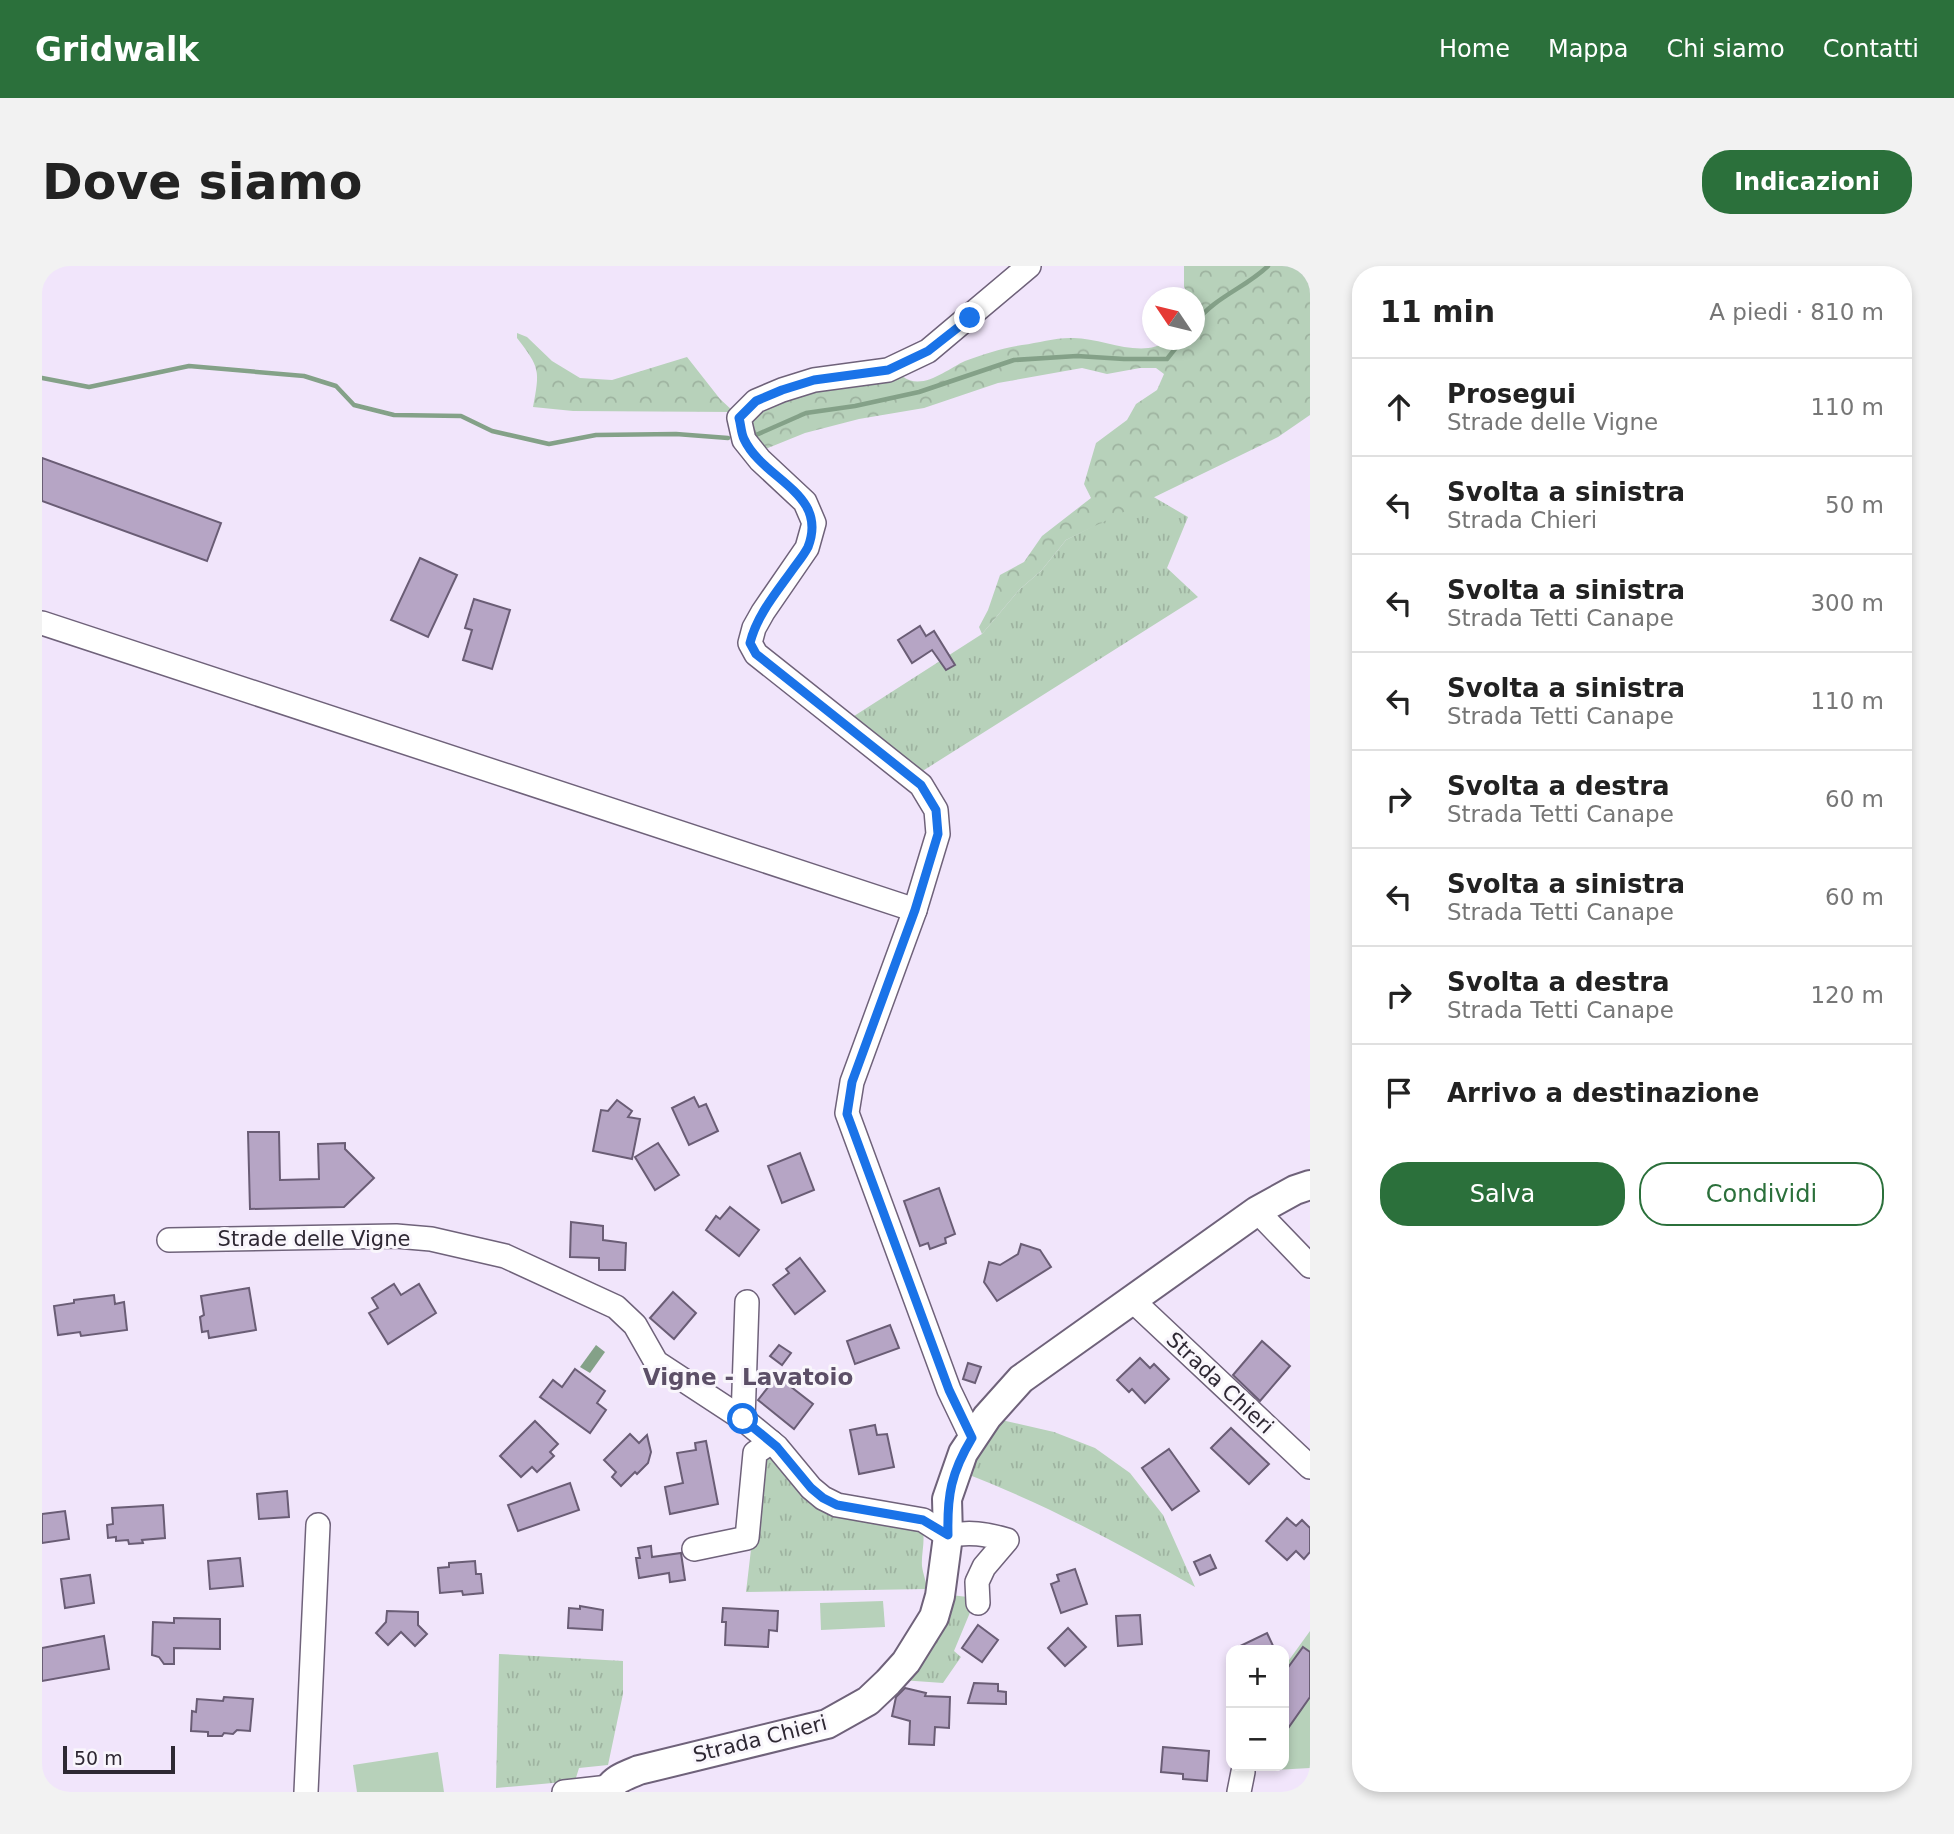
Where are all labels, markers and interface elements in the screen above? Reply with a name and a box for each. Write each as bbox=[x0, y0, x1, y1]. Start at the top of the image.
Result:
text: Gridwalk bbox=[35, 30, 199, 69]
text: Home bbox=[1439, 35, 1510, 63]
text: Mappa bbox=[1548, 35, 1629, 63]
text: Chi siamo bbox=[1667, 35, 1785, 63]
text: Contatti bbox=[1823, 35, 1919, 63]
button: Indicazioni bbox=[1702, 150, 1912, 214]
text: Dove siamo bbox=[42, 154, 362, 211]
north arrow bbox=[1142, 287, 1205, 350]
text: 11 min bbox=[1380, 294, 1495, 329]
text: A piedi · 810 m bbox=[1709, 299, 1884, 325]
route end bbox=[954, 302, 985, 333]
text: Prosegui bbox=[1447, 379, 1576, 409]
icon: ahead bbox=[1380, 388, 1418, 426]
text: 110 m bbox=[1810, 394, 1884, 420]
text: Strade delle Vigne bbox=[1447, 409, 1658, 435]
text: Svolta a sinistra bbox=[1447, 477, 1685, 507]
icon: left bbox=[1380, 486, 1418, 524]
text: 50 m bbox=[1825, 492, 1884, 518]
text: Strada Chieri bbox=[1447, 507, 1597, 533]
text: Svolta a sinistra bbox=[1447, 575, 1685, 605]
icon: left bbox=[1380, 584, 1418, 622]
text: 300 m bbox=[1810, 590, 1884, 616]
text: Strada Tetti Canape bbox=[1447, 605, 1674, 631]
text: Svolta a sinistra bbox=[1447, 673, 1685, 703]
icon: left bbox=[1380, 682, 1418, 720]
text: 110 m bbox=[1810, 688, 1884, 714]
text: Strada Tetti Canape bbox=[1447, 703, 1674, 729]
text: Svolta a destra bbox=[1447, 771, 1670, 801]
icon: right bbox=[1380, 780, 1418, 818]
text: 60 m bbox=[1825, 786, 1884, 812]
text: Strada Tetti Canape bbox=[1447, 801, 1674, 827]
text: Svolta a sinistra bbox=[1447, 869, 1685, 899]
icon: left bbox=[1380, 878, 1418, 916]
text: 60 m bbox=[1825, 884, 1884, 910]
text: Strada Tetti Canape bbox=[1447, 899, 1674, 925]
text: Svolta a destra bbox=[1447, 967, 1670, 997]
icon: right bbox=[1380, 976, 1418, 1014]
text: 120 m bbox=[1810, 982, 1884, 1008]
text: Strada Tetti Canape bbox=[1447, 997, 1674, 1023]
icon: arrive bbox=[1380, 1074, 1418, 1112]
text: Arrivo a destinazione bbox=[1447, 1078, 1759, 1108]
button: Salva bbox=[1380, 1162, 1625, 1226]
button: Condividi bbox=[1639, 1162, 1884, 1226]
street label: Strade delle Vigne bbox=[218, 1227, 410, 1251]
street label: Strada Chieri bbox=[1162, 1327, 1278, 1439]
district label: Vigne - Lavatoio bbox=[643, 1364, 853, 1390]
route start bbox=[727, 1403, 758, 1434]
map controls bbox=[1226, 1645, 1289, 1771]
button: + bbox=[1226, 1645, 1289, 1708]
button: − bbox=[1226, 1708, 1289, 1771]
street label: Strada Chieri bbox=[691, 1711, 829, 1767]
scale bar bbox=[63, 1743, 175, 1775]
text: 50 m bbox=[74, 1747, 123, 1769]

